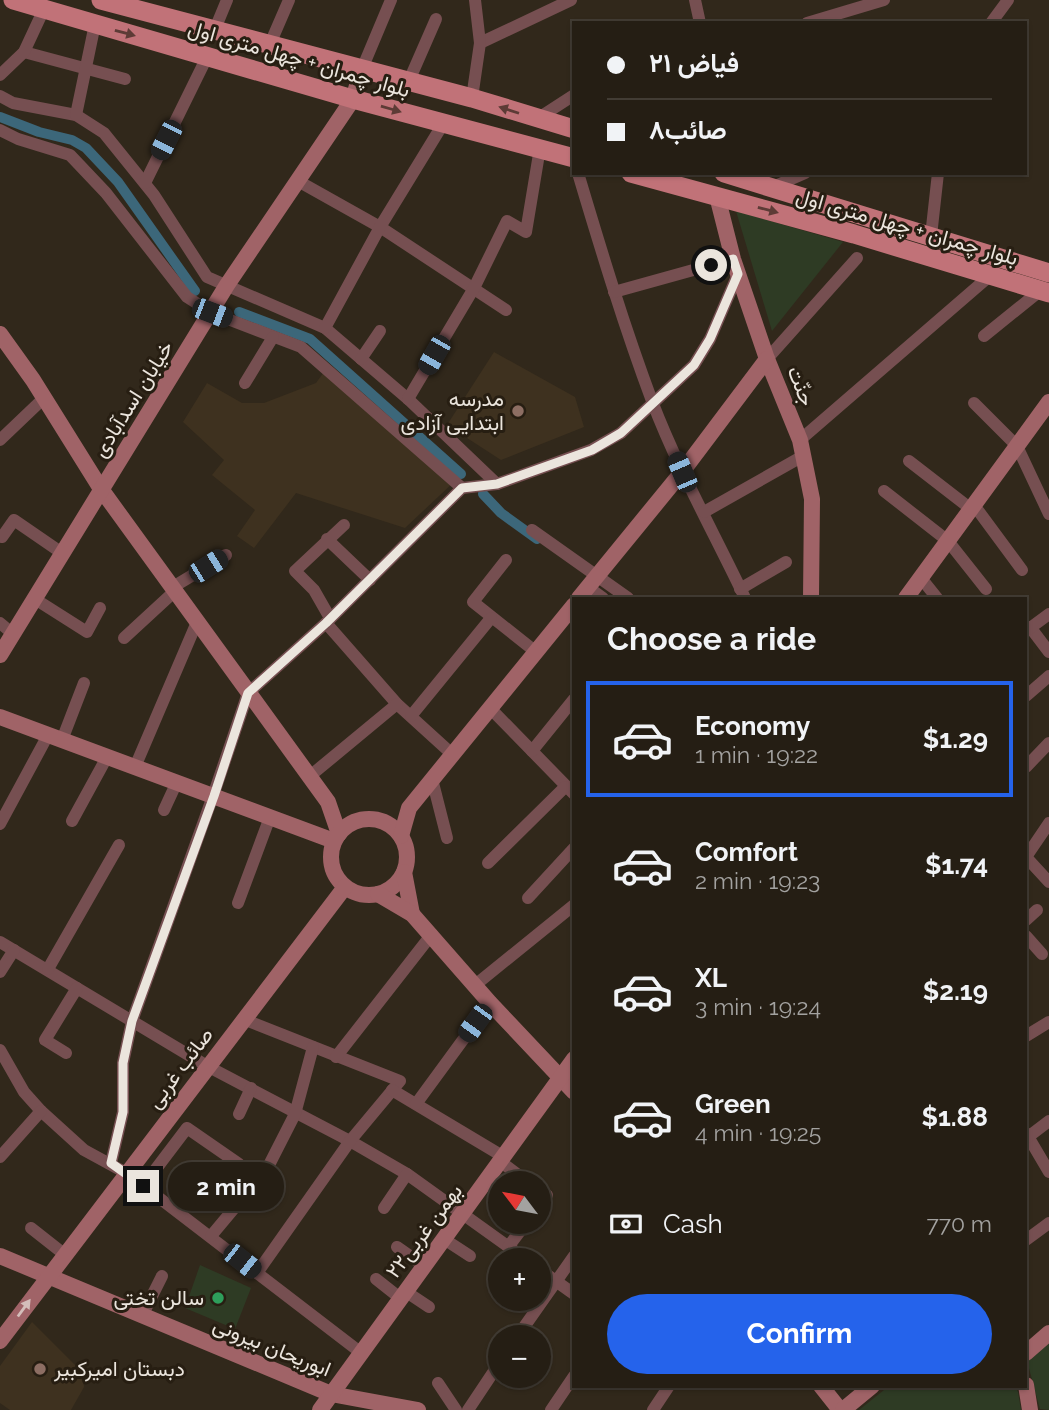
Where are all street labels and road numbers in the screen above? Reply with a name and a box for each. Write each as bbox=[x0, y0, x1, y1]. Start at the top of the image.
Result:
street label: بلوار چمران + چهل متری اول bbox=[185, 15, 413, 104]
street label: بلوار چمران + چهل متری اول bbox=[793, 183, 1021, 272]
street label: خیابان اسدآبادی bbox=[87, 336, 178, 462]
street label: جنّت bbox=[782, 362, 821, 409]
street label: صائب غربی bbox=[141, 1022, 219, 1114]
street label: ۲۲بهمن غربی bbox=[380, 1179, 468, 1283]
street label: ابوریحان بیرونی bbox=[209, 1312, 335, 1382]

